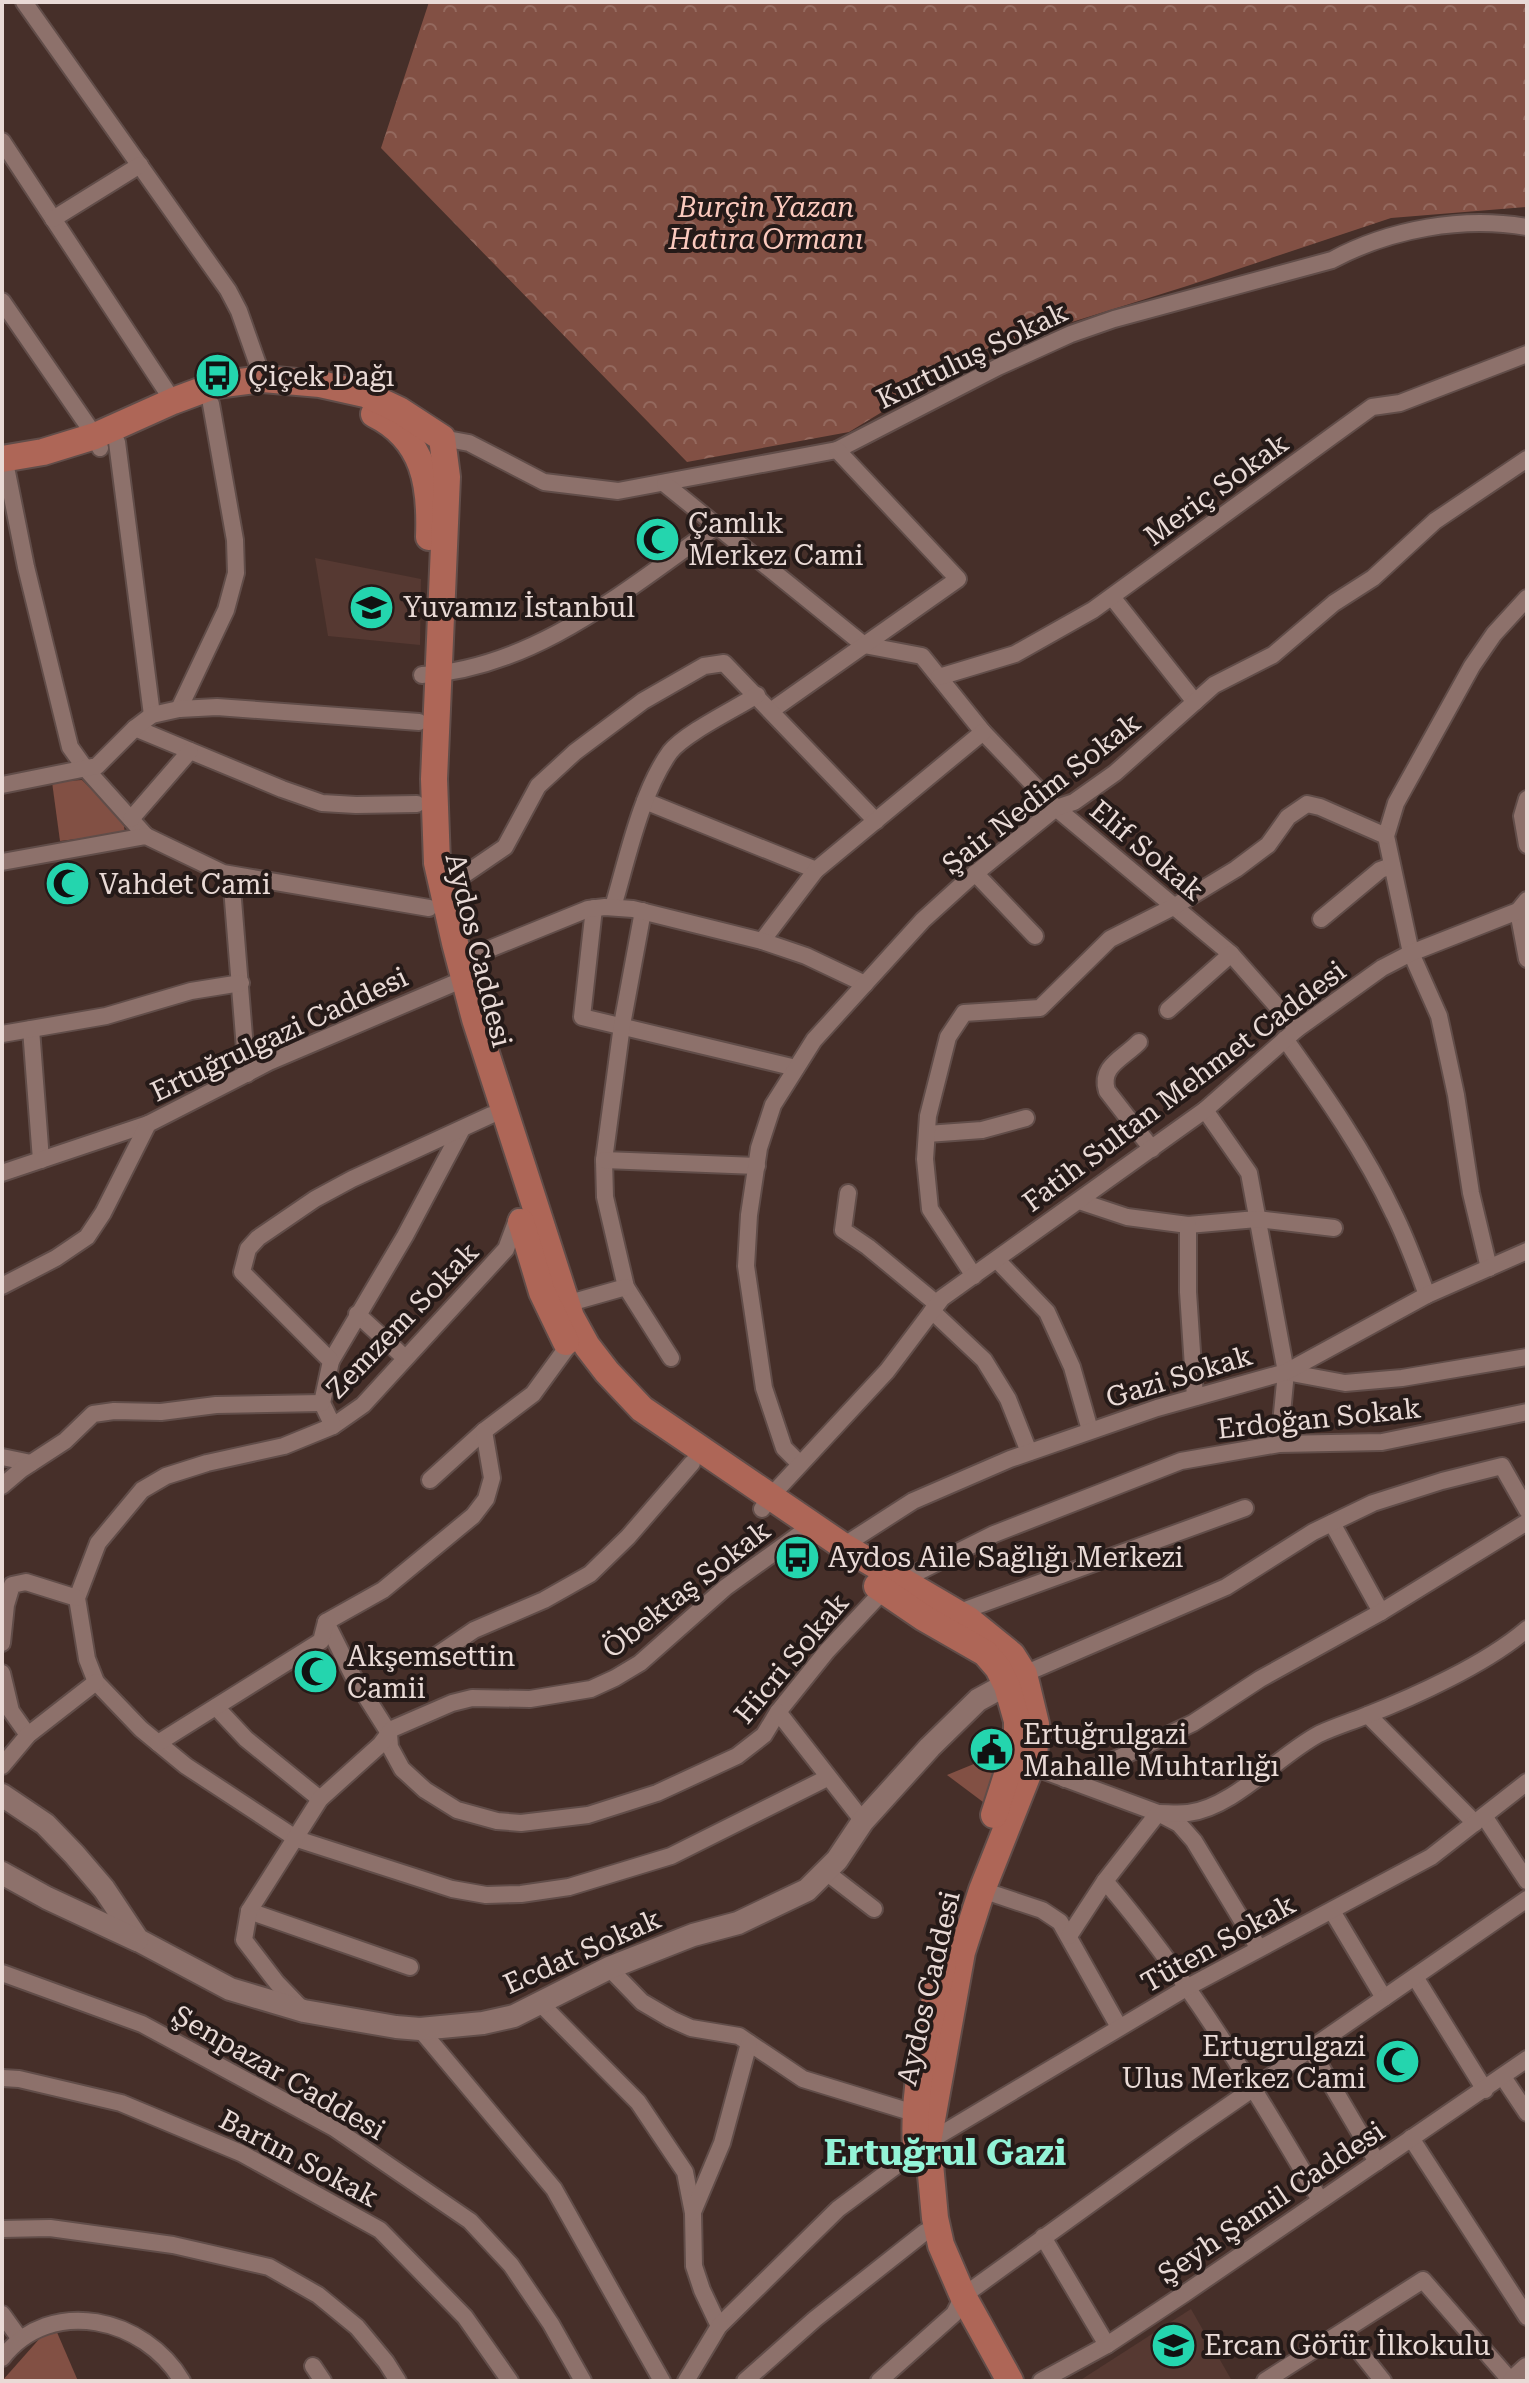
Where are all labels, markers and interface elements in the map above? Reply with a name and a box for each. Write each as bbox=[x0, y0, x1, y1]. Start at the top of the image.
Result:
park label: Burçin Yazan Hatıra Ormanı bbox=[667, 191, 864, 256]
street label: Kurtuluş Sokak bbox=[871, 295, 1073, 416]
bus stop icon: Çiçek Dağı bbox=[193, 352, 241, 400]
place label: Çiçek Dağı bbox=[248, 360, 395, 393]
street label: Meriç Sokak bbox=[1138, 426, 1295, 553]
place label: Çamlık Merkez Cami bbox=[688, 507, 863, 572]
mosque icon: Çamlık Merkez Cami bbox=[633, 515, 681, 563]
school or university icon: Yuvamız İstanbul bbox=[348, 583, 396, 631]
place label: Yuvamız İstanbul bbox=[403, 591, 635, 624]
street label: Şair Nedim Sokak bbox=[936, 706, 1147, 881]
street label: Elif Sokak bbox=[1083, 793, 1210, 908]
street label: Aydos Caddesi bbox=[438, 850, 519, 1051]
mosque icon: Vahdet Cami bbox=[44, 860, 92, 908]
place label: Vahdet Cami bbox=[99, 868, 271, 901]
street label: Fatih Sultan Mehmet Caddesi bbox=[1016, 954, 1352, 1219]
street label: Ertuğrulgazi Caddesi bbox=[146, 960, 413, 1108]
street label: Zemzem Sokak bbox=[319, 1235, 485, 1405]
street label: Gazi Sokak bbox=[1102, 1339, 1257, 1414]
street label: Erdoğan Sokak bbox=[1216, 1391, 1423, 1446]
street label: Öbektaş Sokak bbox=[595, 1513, 777, 1665]
bus stop icon: Aydos Aile Sağlığı Merkezi bbox=[773, 1533, 821, 1581]
place label: Aydos Aile Sağlığı Merkezi bbox=[828, 1541, 1184, 1574]
street label: Hicri Sokak bbox=[727, 1586, 856, 1730]
place label: Akşemsettin Camii bbox=[347, 1640, 515, 1705]
mosque icon: Akşemsettin Camii bbox=[292, 1648, 340, 1696]
place label: Ertuğrulgazi Mahalle Muhtarlığı bbox=[1023, 1718, 1279, 1783]
public building icon: Ertuğrulgazi Mahalle Muhtarlığı bbox=[968, 1726, 1016, 1774]
street label: Tüten Sokak bbox=[1135, 1887, 1301, 1999]
street label: Aydos Caddesi bbox=[890, 1888, 967, 2089]
street label: Ecdat Sokak bbox=[498, 1902, 666, 2001]
street label: Şenpazar Caddesi bbox=[167, 1998, 391, 2147]
place label: Ertugrulgazi Ulus Merkez Cami bbox=[1122, 2030, 1366, 2095]
mosque icon: Ertugrulgazi Ulus Merkez Cami bbox=[1373, 2038, 1421, 2086]
street label: Bartın Sokak bbox=[214, 2103, 384, 2214]
street label: Şeyh Şamil Caddesi bbox=[1152, 2114, 1391, 2291]
district label: Ertuğrul Gazi bbox=[824, 2132, 1066, 2174]
school or university icon: Ercan Görür İlkokulu bbox=[1149, 2321, 1197, 2369]
place label: Ercan Görür İlkokulu bbox=[1204, 2329, 1491, 2362]

